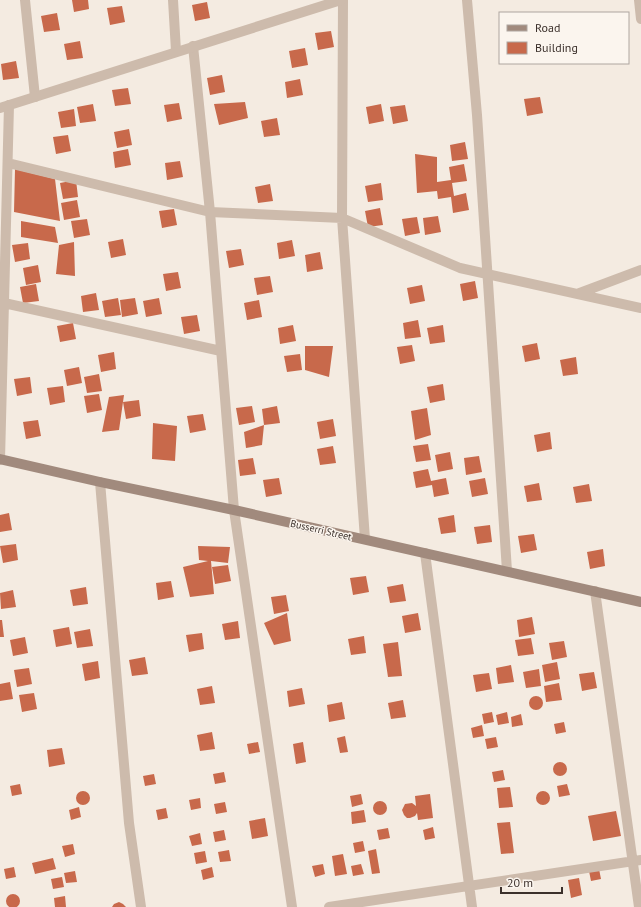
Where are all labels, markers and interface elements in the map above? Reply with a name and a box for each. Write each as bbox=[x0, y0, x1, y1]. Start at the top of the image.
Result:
legend bbox=[499, 12, 629, 64]
text: Road bbox=[535, 20, 560, 35]
text: Building bbox=[535, 40, 578, 55]
street label: Busserri Street bbox=[289, 517, 353, 543]
scale bar bbox=[501, 869, 562, 895]
text: 20 m bbox=[507, 875, 533, 890]

